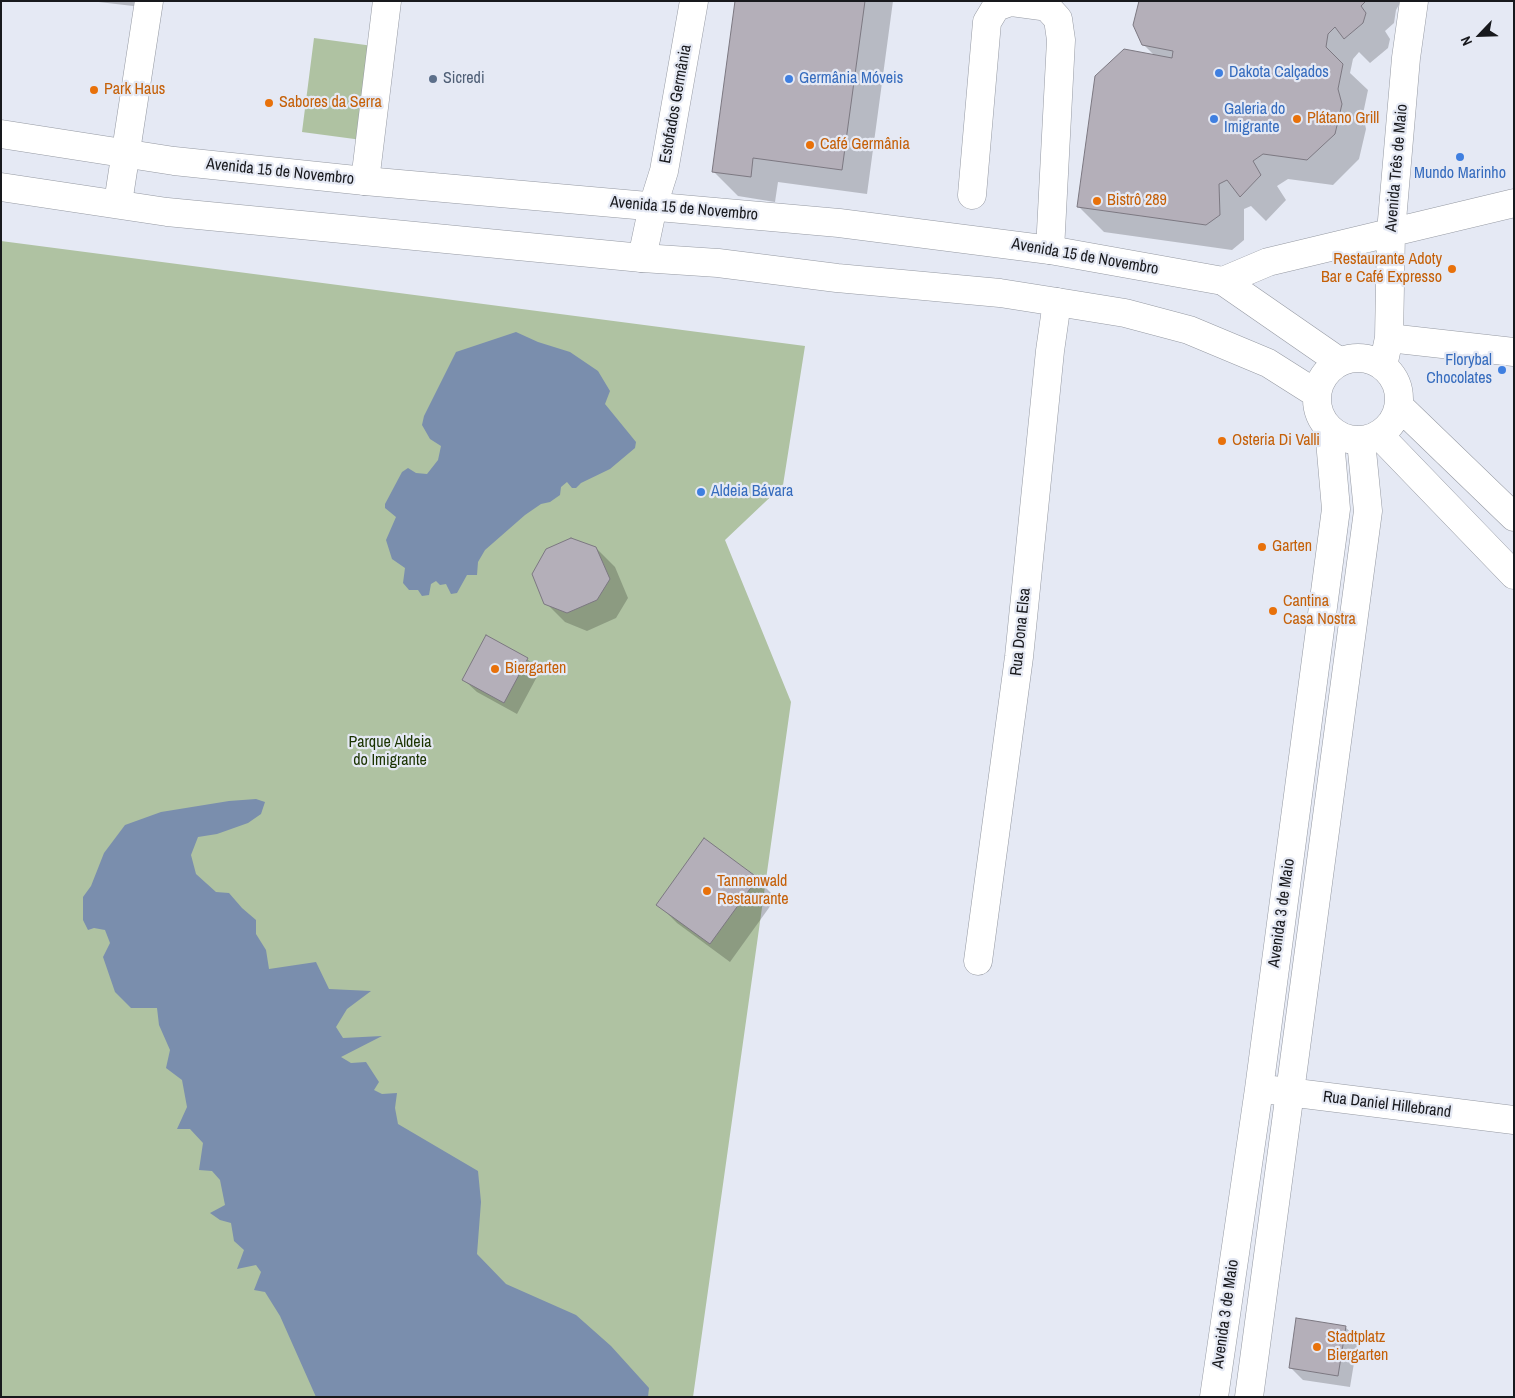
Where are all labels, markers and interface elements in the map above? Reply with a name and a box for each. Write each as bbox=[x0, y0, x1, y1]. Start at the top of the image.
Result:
north arrow bbox=[1455, 10, 1505, 60]
text: N bbox=[1456, 34, 1476, 49]
street label: Estofados Germânia bbox=[656, 43, 696, 165]
place label: Dakota Calçados bbox=[1229, 63, 1329, 83]
marker: Dakota Calçados bbox=[1213, 67, 1225, 79]
place label: Sicredi bbox=[443, 69, 485, 89]
place label: Germânia Móveis bbox=[799, 69, 903, 89]
marker: Sicredi bbox=[427, 73, 439, 85]
marker: Germânia Móveis bbox=[783, 73, 795, 85]
place label: Park Haus bbox=[104, 80, 165, 100]
marker: Park Haus bbox=[88, 84, 100, 96]
place label: Sabores da Serra bbox=[279, 93, 382, 113]
marker: Sabores da Serra bbox=[263, 97, 275, 109]
place label: Galeria do Imigrante bbox=[1224, 100, 1285, 138]
street label: Avenida Três de Maio bbox=[1382, 103, 1412, 233]
place label: Plátano Grill bbox=[1307, 109, 1379, 129]
marker: Galeria do Imigrante bbox=[1208, 113, 1220, 125]
marker: Plátano Grill bbox=[1291, 113, 1303, 125]
place label: Café Germânia bbox=[820, 135, 910, 155]
marker: Café Germânia bbox=[804, 139, 816, 151]
marker: Mundo Marinho bbox=[1454, 151, 1466, 163]
street label: Avenida 15 de Novembro bbox=[205, 155, 355, 189]
place label: Mundo Marinho bbox=[1414, 164, 1506, 184]
place label: Bistrô 289 bbox=[1107, 191, 1167, 211]
street label: Avenida 15 de Novembro bbox=[609, 193, 759, 225]
marker: Bistrô 289 bbox=[1091, 195, 1103, 207]
street label: Avenida 15 de Novembro bbox=[1010, 235, 1160, 279]
place label: Restaurante Adoty Bar e Café Expresso bbox=[1321, 250, 1442, 288]
marker: Restaurante Adoty Bar e Café Expresso bbox=[1446, 263, 1458, 275]
place label: Florybal Chocolates bbox=[1426, 351, 1492, 389]
marker: Florybal Chocolates bbox=[1496, 364, 1508, 376]
place label: Osteria Di Valli bbox=[1232, 431, 1320, 451]
marker: Osteria Di Valli bbox=[1216, 435, 1228, 447]
place label: Aldeia Bávara bbox=[711, 482, 793, 502]
marker: Aldeia Bávara bbox=[695, 486, 707, 498]
place label: Garten bbox=[1272, 537, 1312, 557]
marker: Garten bbox=[1256, 541, 1268, 553]
street label: Rua Dona Elsa bbox=[1007, 587, 1035, 677]
place label: Cantina Casa Nostra bbox=[1283, 592, 1356, 630]
marker: Cantina Casa Nostra bbox=[1267, 605, 1279, 617]
place label: Biergarten bbox=[505, 659, 566, 679]
marker: Biergarten bbox=[489, 663, 501, 675]
park label: Parque Aldeia do Imigrante bbox=[348, 733, 432, 771]
street label: Avenida 3 de Maio bbox=[1265, 857, 1299, 969]
place label: Tannenwald Restaurante bbox=[717, 872, 788, 910]
marker: Tannenwald Restaurante bbox=[701, 885, 713, 897]
street label: Rua Daniel Hillebrand bbox=[1322, 1088, 1452, 1122]
street label: Avenida 3 de Maio bbox=[1209, 1258, 1243, 1370]
place label: Stadtplatz Biergarten bbox=[1327, 1328, 1388, 1366]
marker: Stadtplatz Biergarten bbox=[1311, 1341, 1323, 1353]

